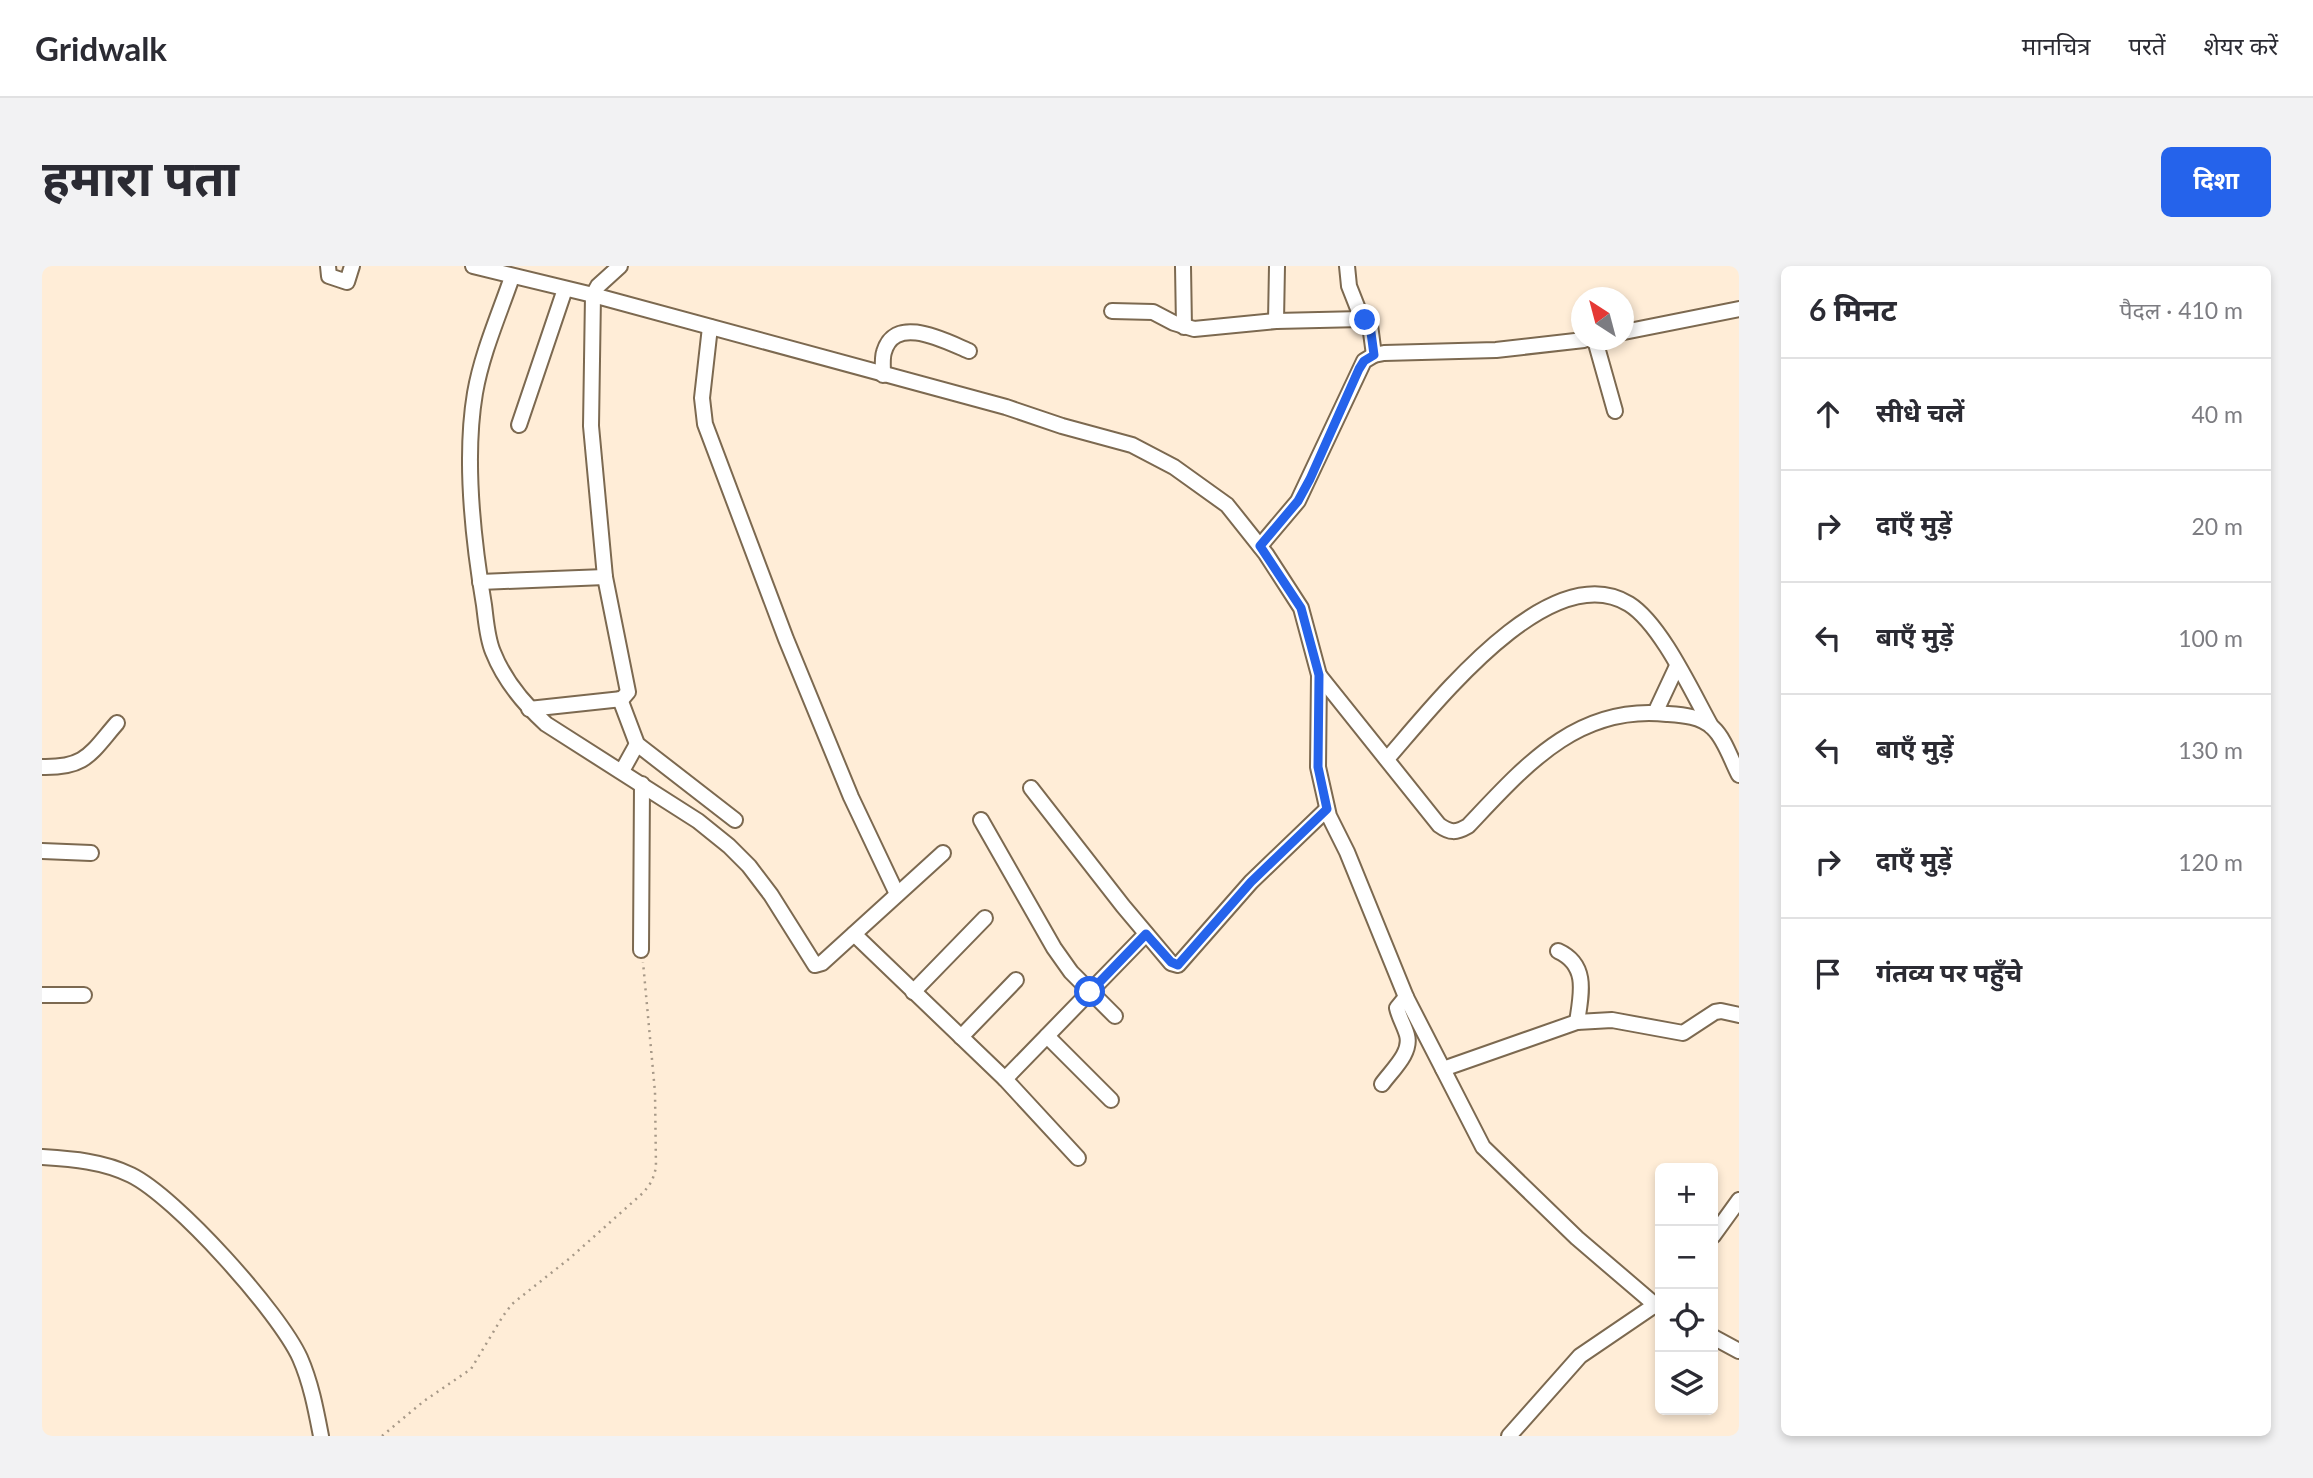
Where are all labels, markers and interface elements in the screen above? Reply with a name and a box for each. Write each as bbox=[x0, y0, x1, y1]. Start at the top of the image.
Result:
text: Gridwalk bbox=[35, 28, 167, 68]
text: मानचित्र bbox=[2022, 31, 2090, 60]
text: परतें bbox=[2128, 31, 2166, 60]
text: शेयर करें bbox=[2204, 31, 2278, 60]
button: दिशा bbox=[2161, 147, 2271, 217]
text: हमारा पता bbox=[42, 148, 239, 206]
north arrow bbox=[1571, 287, 1634, 350]
text: 6 मिनट bbox=[1809, 291, 1897, 327]
text: पैदल · 410 m bbox=[2120, 296, 2243, 324]
route end bbox=[1349, 304, 1380, 335]
icon: ahead bbox=[1809, 395, 1847, 433]
text: सीधे चलें bbox=[1876, 396, 1964, 428]
text: 40 m bbox=[2192, 400, 2243, 428]
icon: right bbox=[1809, 507, 1847, 545]
text: दाएँ मुड़ें bbox=[1876, 508, 1952, 540]
text: 20 m bbox=[2192, 512, 2243, 540]
icon: left bbox=[1809, 619, 1847, 657]
text: बाएँ मुड़ें bbox=[1876, 620, 1954, 652]
text: 100 m bbox=[2178, 624, 2243, 652]
icon: left bbox=[1809, 731, 1847, 769]
text: बाएँ मुड़ें bbox=[1876, 732, 1954, 764]
text: 130 m bbox=[2178, 736, 2243, 764]
icon: right bbox=[1809, 843, 1847, 881]
text: दाएँ मुड़ें bbox=[1876, 844, 1952, 876]
text: 120 m bbox=[2178, 848, 2243, 876]
icon: arrive bbox=[1809, 955, 1847, 993]
text: गंतव्य पर पहुँचे bbox=[1876, 956, 2022, 988]
route start bbox=[1074, 976, 1105, 1007]
map controls bbox=[1655, 1163, 1718, 1415]
button: + bbox=[1655, 1163, 1718, 1226]
button: − bbox=[1655, 1226, 1718, 1289]
button: locate bbox=[1655, 1289, 1718, 1352]
button: layers bbox=[1655, 1352, 1718, 1415]

